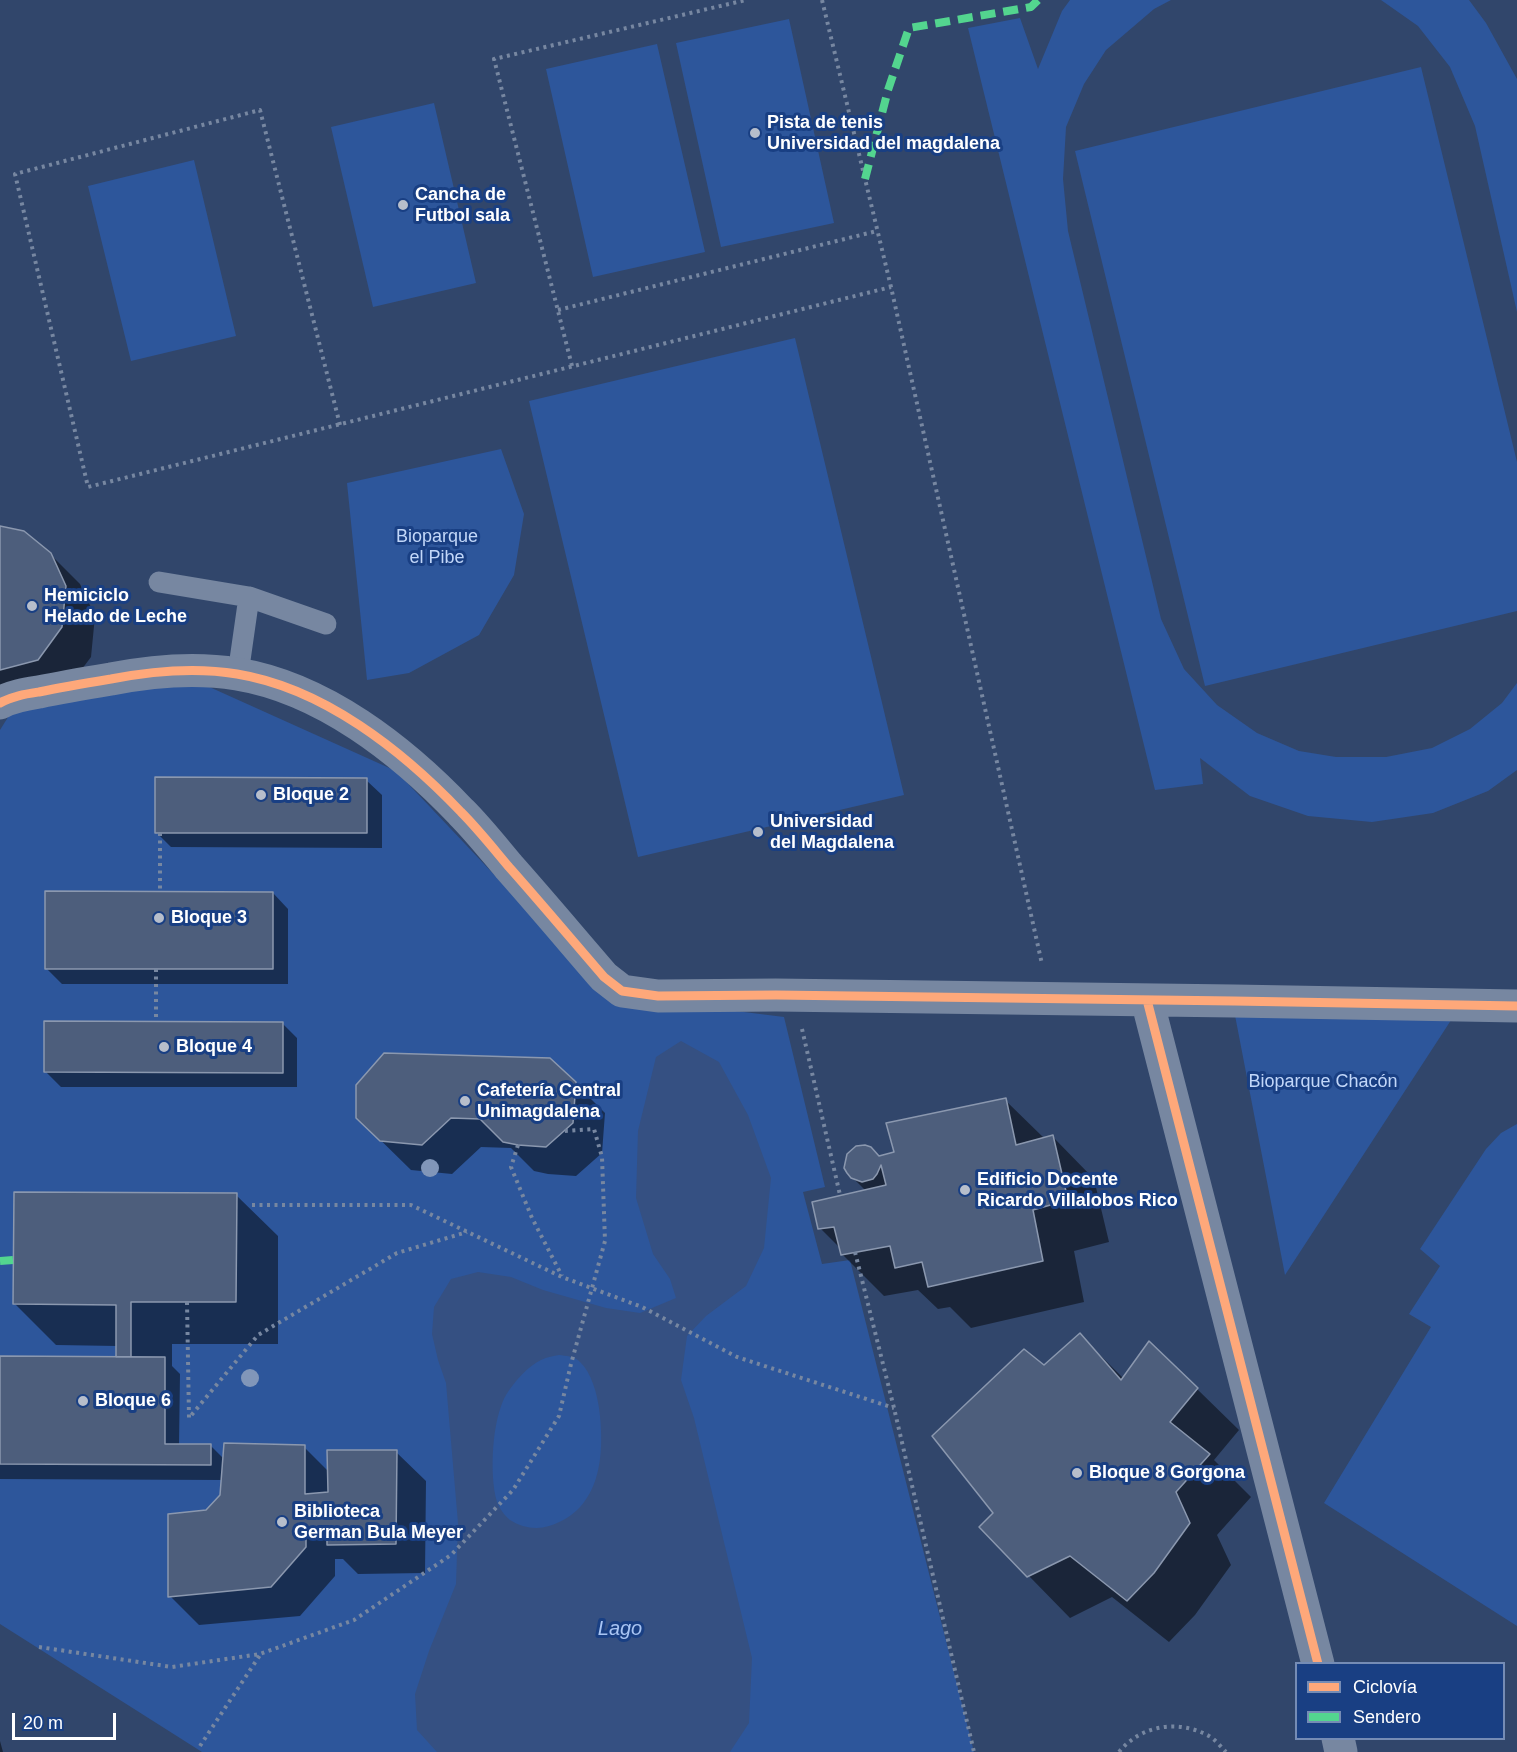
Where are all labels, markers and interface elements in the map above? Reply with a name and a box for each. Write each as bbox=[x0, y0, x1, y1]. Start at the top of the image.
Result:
place label: Pista de tenis Universidad del magdalena bbox=[767, 112, 1000, 154]
marker: Pista de tenis Universidad del magdalena bbox=[748, 126, 762, 140]
place label: Cancha de Futbol sala bbox=[415, 184, 510, 226]
marker: Cancha de Futbol sala bbox=[396, 198, 410, 212]
park label: Bioparque el Pibe bbox=[396, 526, 478, 568]
place label: Hemiciclo Helado de Leche bbox=[44, 585, 187, 628]
marker: Hemiciclo Helado de Leche bbox=[25, 599, 39, 613]
place label: Bloque 2 bbox=[273, 784, 349, 806]
marker: Bloque 2 bbox=[254, 788, 268, 802]
place label: Universidad del Magdalena bbox=[770, 811, 894, 854]
marker: Universidad del Magdalena bbox=[751, 825, 765, 839]
place label: Bloque 3 bbox=[171, 907, 247, 929]
marker: Bloque 3 bbox=[152, 911, 166, 925]
place label: Bloque 4 bbox=[176, 1036, 252, 1058]
marker: Bloque 4 bbox=[157, 1040, 171, 1054]
park label: Bioparque Chacón bbox=[1248, 1071, 1398, 1093]
place label: Cafetería Central Unimagdalena bbox=[477, 1080, 621, 1122]
marker: Cafetería Central Unimagdalena bbox=[458, 1094, 472, 1108]
place label: Edificio Docente Ricardo Villalobos Rico bbox=[977, 1169, 1178, 1212]
marker: Edificio Docente Ricardo Villalobos Rico bbox=[958, 1183, 972, 1197]
place label: Bloque 6 bbox=[95, 1390, 171, 1412]
marker: Bloque 6 bbox=[76, 1394, 90, 1408]
place label: Bloque 8 Gorgona bbox=[1089, 1462, 1245, 1484]
marker: Bloque 8 Gorgona bbox=[1070, 1466, 1084, 1480]
place label: Biblioteca German Bula Meyer bbox=[294, 1501, 463, 1544]
marker: Biblioteca German Bula Meyer bbox=[275, 1515, 289, 1529]
water label: Lago bbox=[598, 1617, 642, 1641]
legend bbox=[1295, 1662, 1505, 1740]
text: Ciclovía bbox=[1353, 1677, 1417, 1697]
scale bar bbox=[15, 1701, 118, 1739]
text: Sendero bbox=[1353, 1707, 1421, 1727]
text: 20 m bbox=[23, 1713, 63, 1733]

